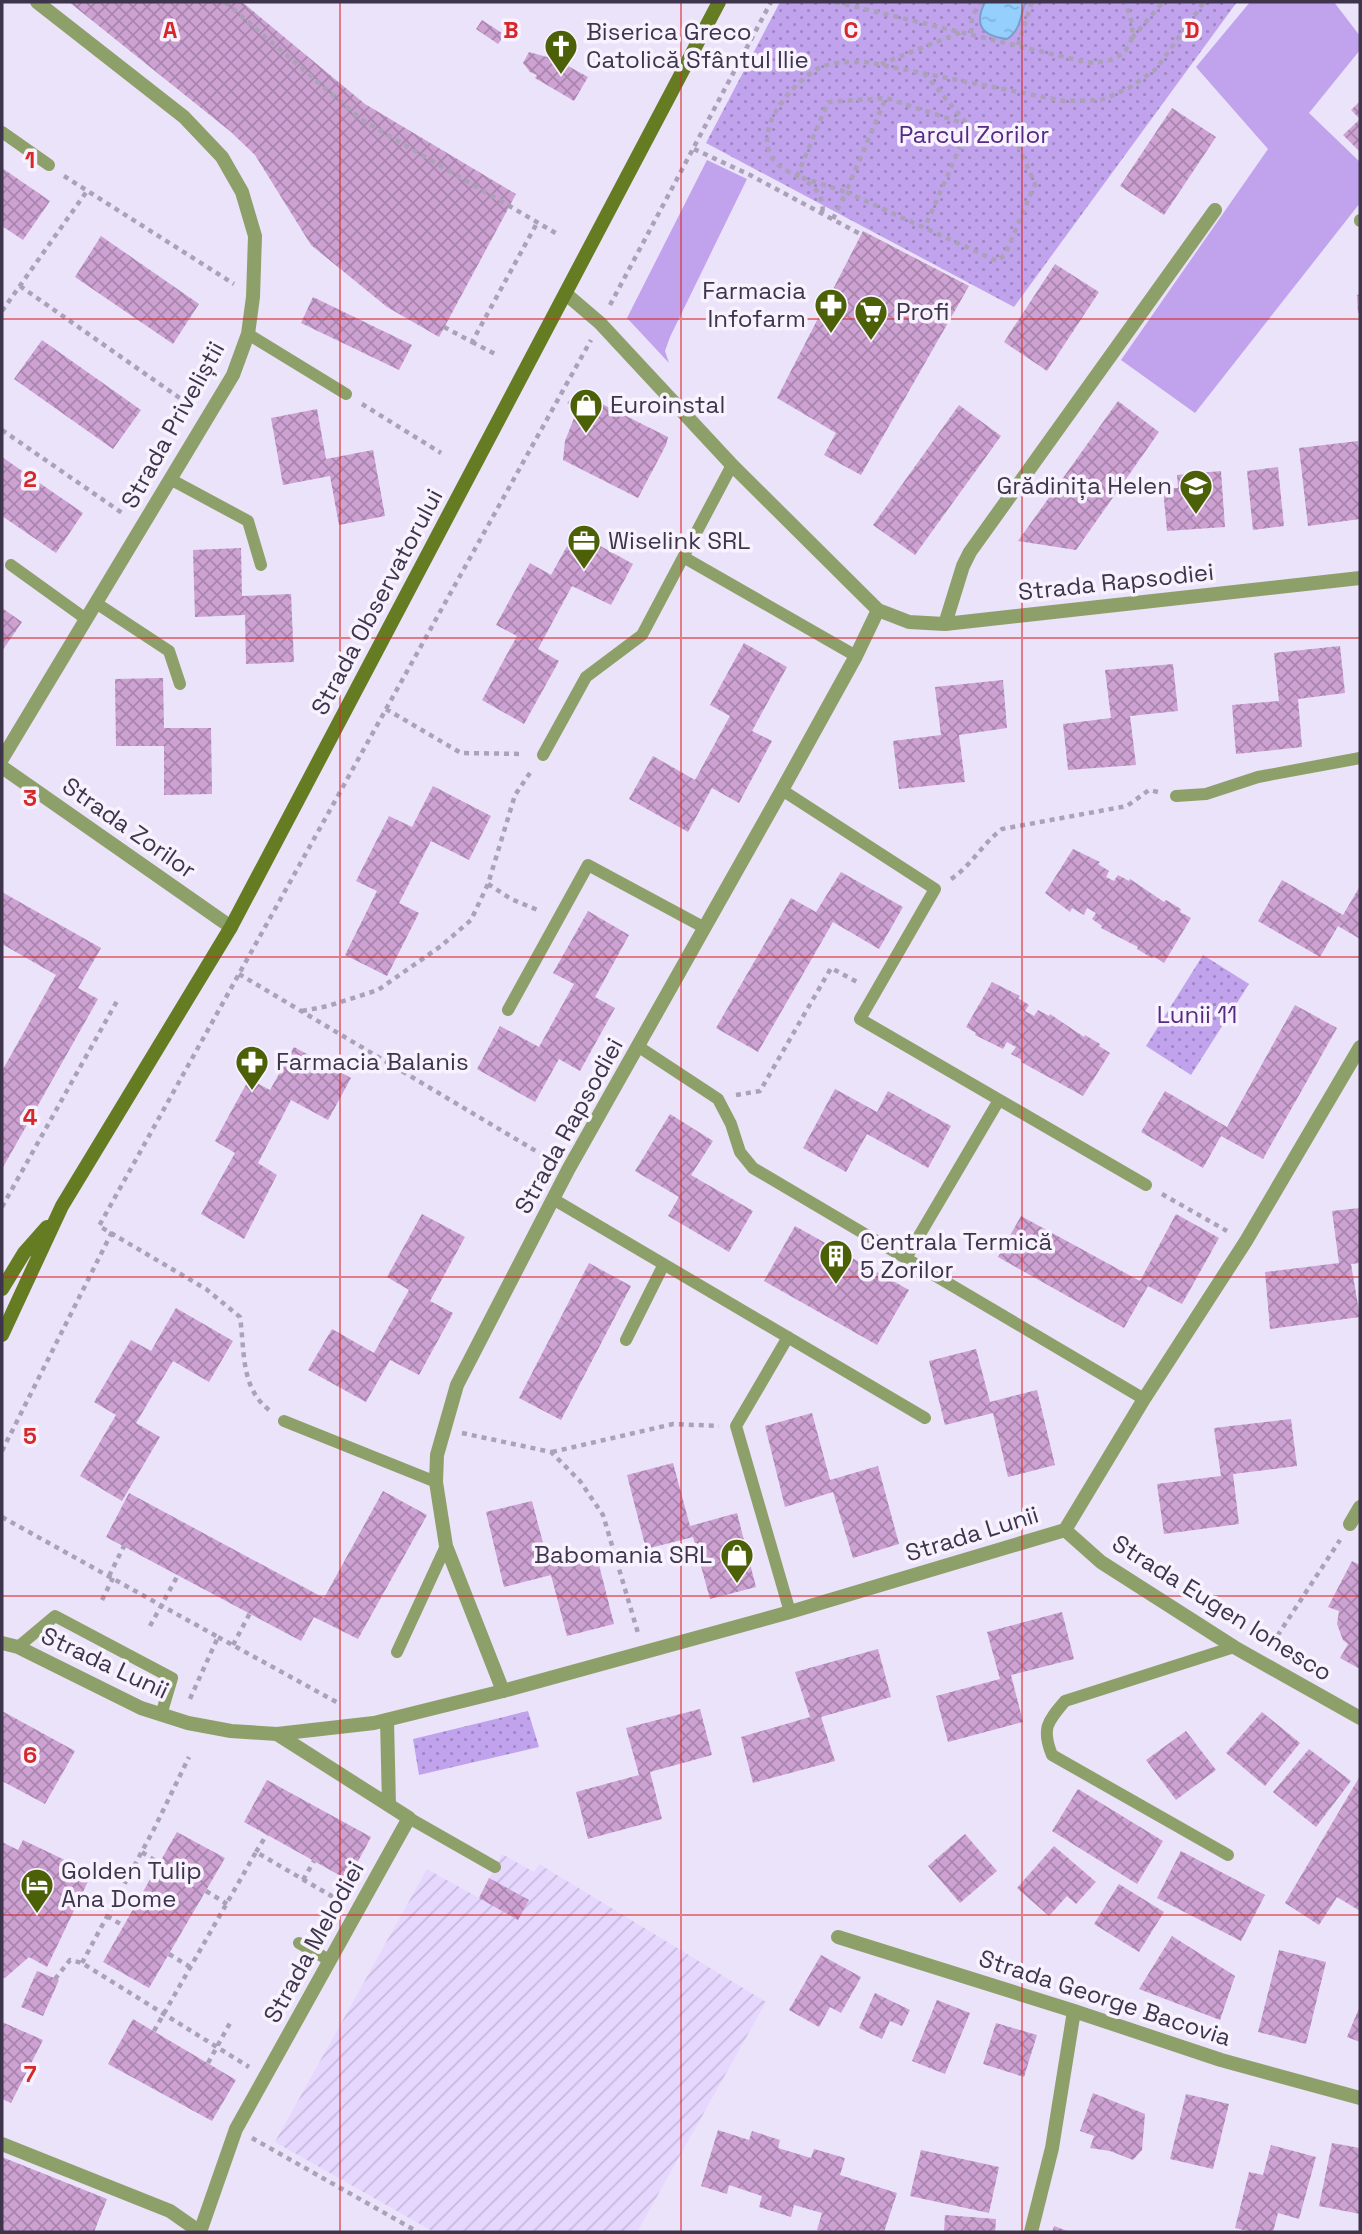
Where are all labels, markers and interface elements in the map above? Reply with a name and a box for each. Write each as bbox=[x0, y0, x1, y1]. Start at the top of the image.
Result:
text: A bbox=[163, 15, 178, 45]
text: B bbox=[503, 15, 519, 45]
text: C bbox=[844, 15, 858, 45]
text: D bbox=[1184, 15, 1200, 45]
place label: Biserica Greco Catolică Sfântul Ilie bbox=[586, 16, 809, 75]
church icon: Biserica Greco Catolică Sfântul Ilie bbox=[542, 27, 580, 76]
park label: Parcul Zorilor bbox=[899, 119, 1049, 150]
text: 1 bbox=[25, 145, 35, 175]
place label: Farmacia Infofarm bbox=[702, 275, 806, 334]
pharmacy icon: Farmacia Infofarm bbox=[812, 286, 850, 335]
supermarket icon: Profi bbox=[852, 293, 890, 342]
place label: Profi bbox=[896, 296, 949, 327]
street label: Strada Priveliștii bbox=[114, 336, 231, 514]
shop icon: Euroinstal bbox=[567, 386, 605, 435]
place label: Euroinstal bbox=[610, 389, 725, 420]
text: 2 bbox=[23, 464, 37, 494]
school or university icon: Grădinița Helen bbox=[1177, 467, 1215, 516]
place label: Grădinița Helen bbox=[996, 470, 1172, 501]
street label: Strada Observatorului bbox=[304, 483, 449, 720]
office icon: Wiselink SRL bbox=[565, 522, 603, 571]
place label: Wiselink SRL bbox=[608, 525, 750, 556]
street label: Strada Rapsodiei bbox=[1017, 556, 1215, 607]
street label: Strada Zorilor bbox=[56, 770, 202, 885]
text: 3 bbox=[23, 783, 37, 813]
park label: Lunii 11 bbox=[1157, 999, 1237, 1030]
street label: Strada Rapsodiei bbox=[507, 1032, 630, 1219]
pharmacy icon: Farmacia Balanis bbox=[233, 1043, 271, 1092]
place label: Farmacia Balanis bbox=[276, 1046, 469, 1077]
text: 4 bbox=[23, 1102, 38, 1132]
place label: Centrala Termică 5 Zorilor bbox=[860, 1226, 1053, 1285]
building icon: Centrala Termică 5 Zorilor bbox=[817, 1237, 855, 1286]
text: 5 bbox=[23, 1421, 37, 1451]
street label: Strada Lunii bbox=[902, 1499, 1042, 1568]
street label: Strada Eugen Ionesco bbox=[1107, 1527, 1338, 1688]
shop icon: Babomania SRL bbox=[718, 1536, 756, 1585]
place label: Babomania SRL bbox=[534, 1539, 712, 1570]
street label: Strada Lunii bbox=[36, 1619, 174, 1706]
text: 6 bbox=[23, 1740, 37, 1770]
place label: Golden Tulip Ana Dome bbox=[61, 1855, 202, 1914]
street label: Strada Melodiei bbox=[256, 1855, 371, 2028]
hotel icon: Golden Tulip Ana Dome bbox=[18, 1866, 56, 1915]
street label: Strada George Bacovia bbox=[975, 1942, 1235, 2053]
text: 7 bbox=[24, 2059, 37, 2089]

